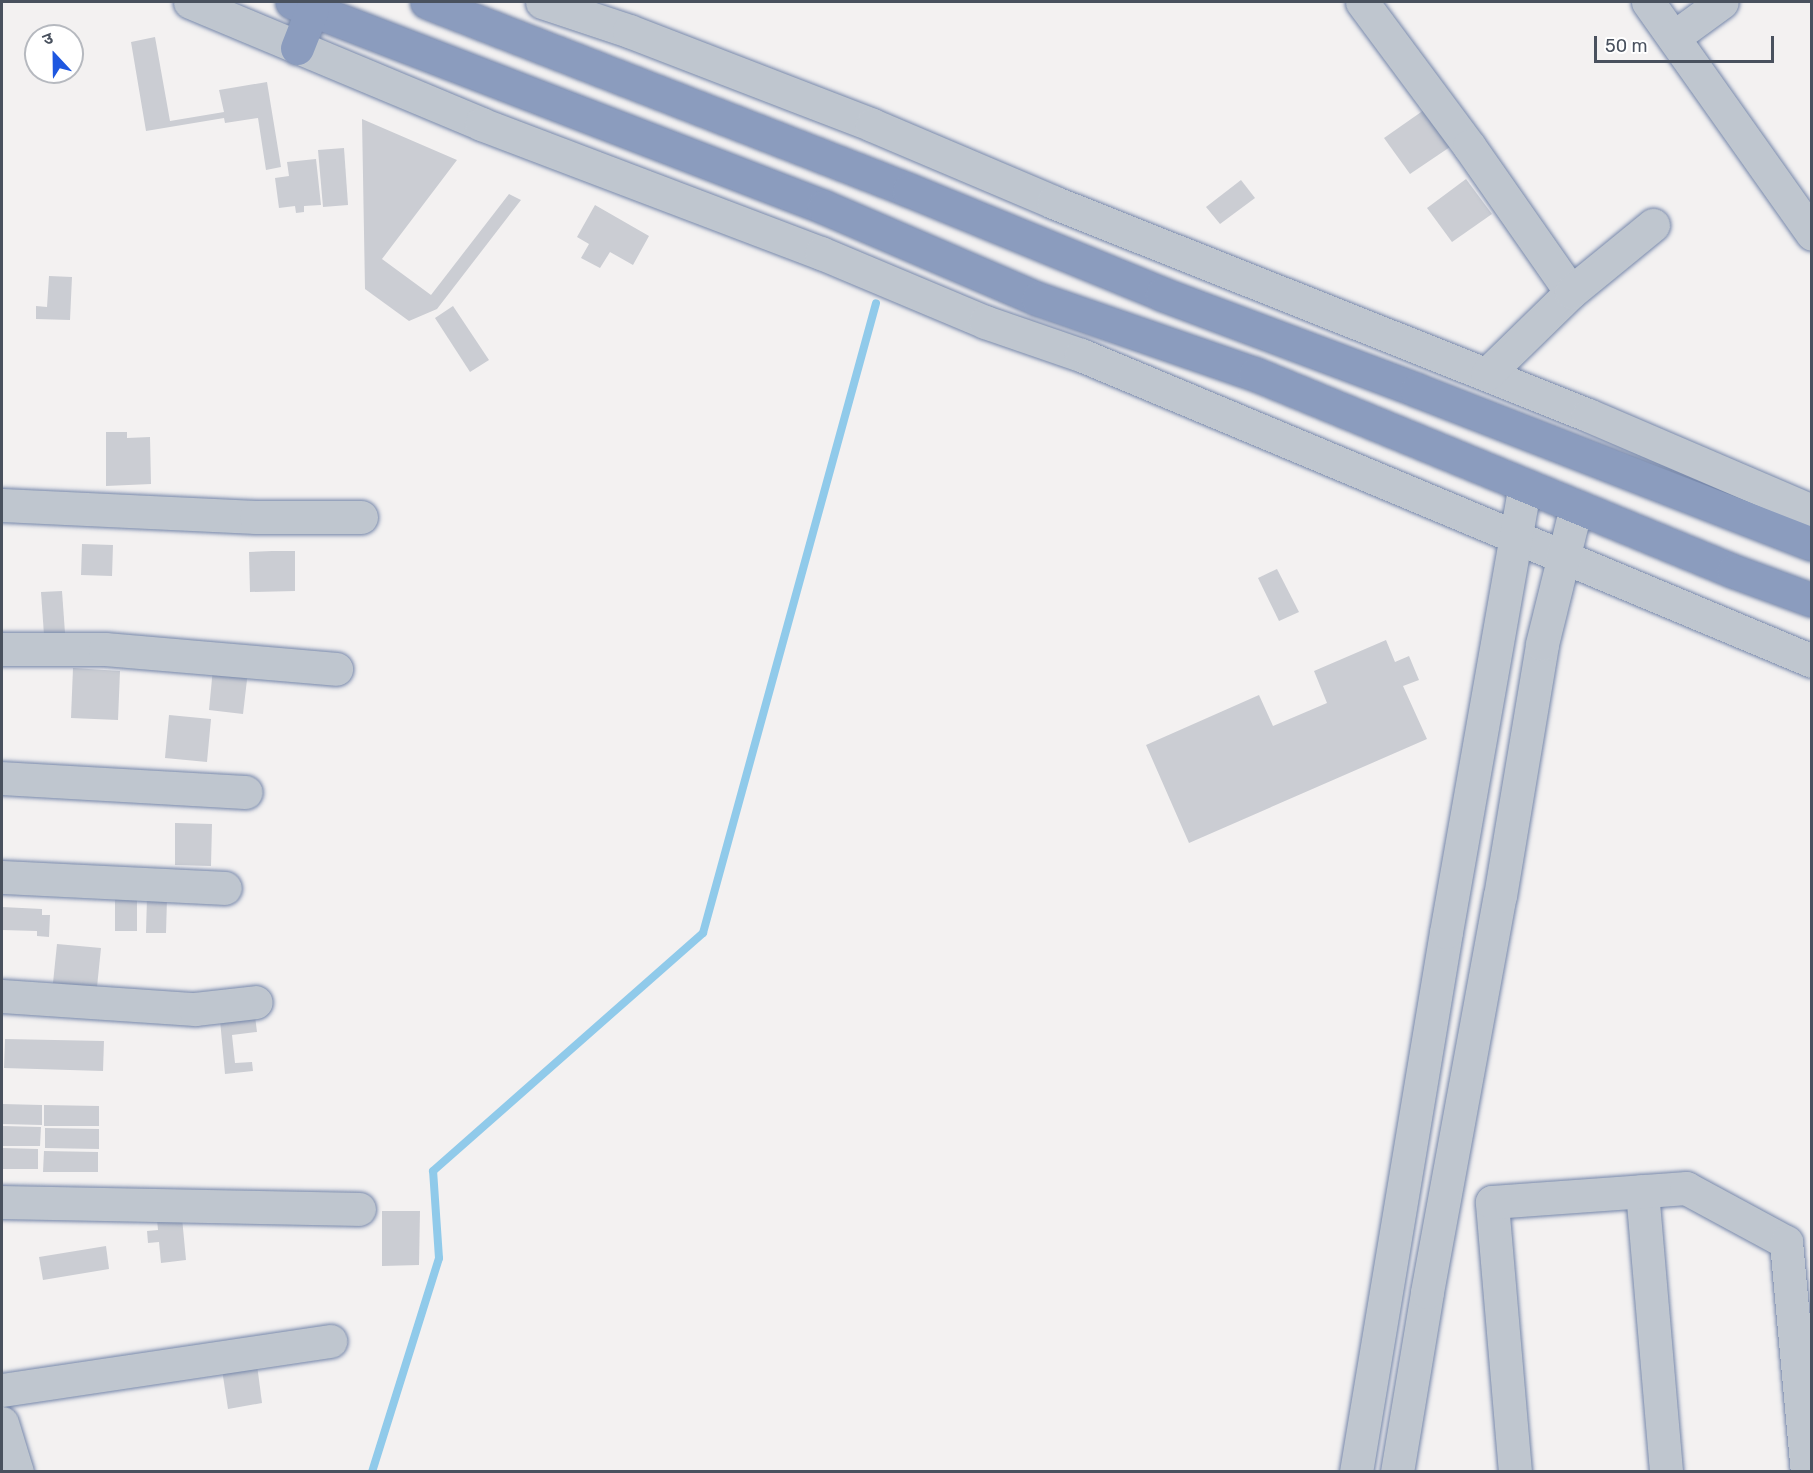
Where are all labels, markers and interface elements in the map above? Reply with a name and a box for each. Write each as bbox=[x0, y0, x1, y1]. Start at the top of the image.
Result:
north arrow bbox=[24, 24, 84, 84]
scale bar bbox=[1597, 24, 1777, 62]
text: उ bbox=[40, 28, 56, 49]
text: 50 m bbox=[1605, 35, 1648, 57]

